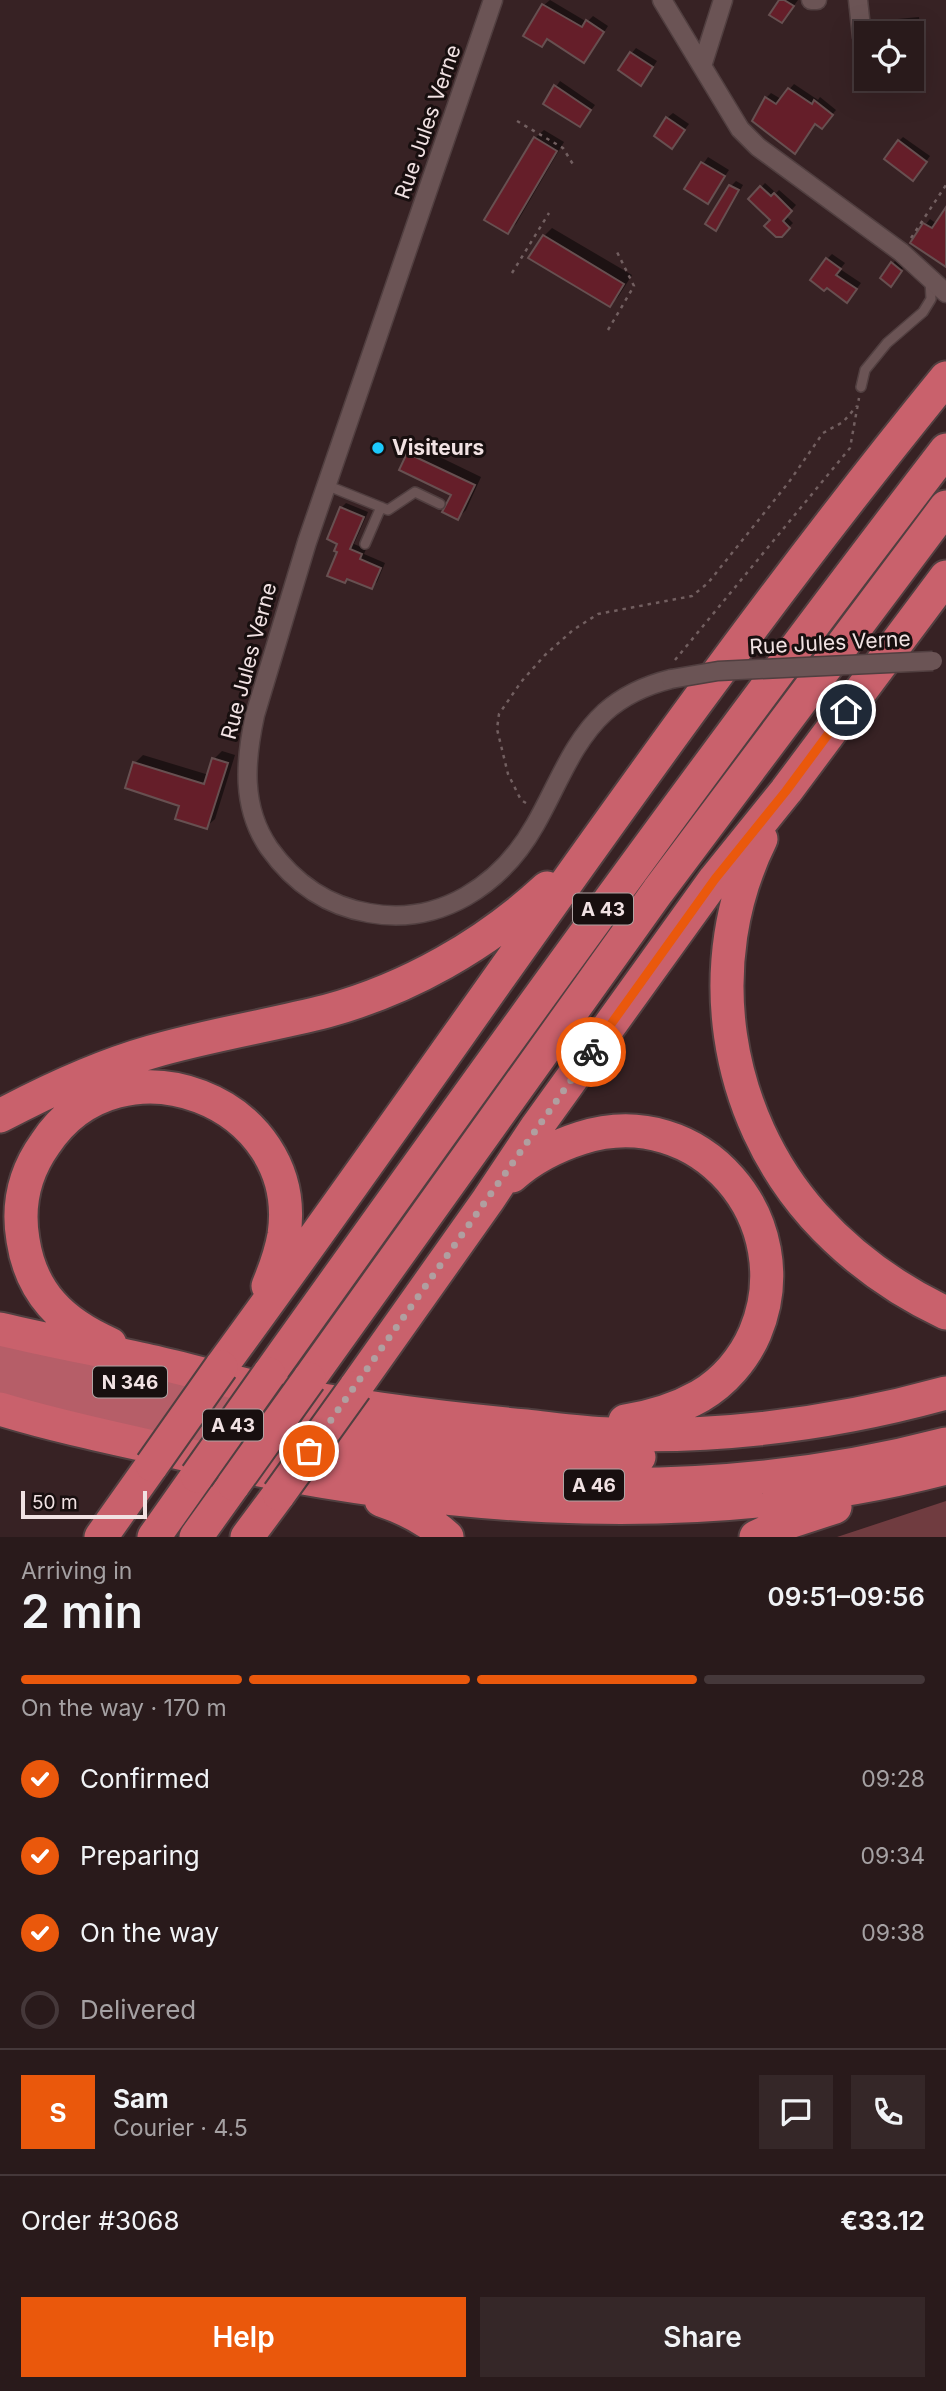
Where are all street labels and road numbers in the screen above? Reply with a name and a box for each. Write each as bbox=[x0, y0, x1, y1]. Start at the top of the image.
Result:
street label: Rue Jules Verne bbox=[389, 41, 466, 202]
street label: Rue Jules Verne bbox=[216, 580, 281, 742]
street label: Rue Jules Verne bbox=[749, 626, 911, 659]
road number: A 43 bbox=[573, 894, 633, 925]
road number: N 346 bbox=[93, 1366, 167, 1398]
road number: A 43 bbox=[203, 1410, 263, 1441]
road number: A 46 bbox=[564, 1470, 624, 1500]

